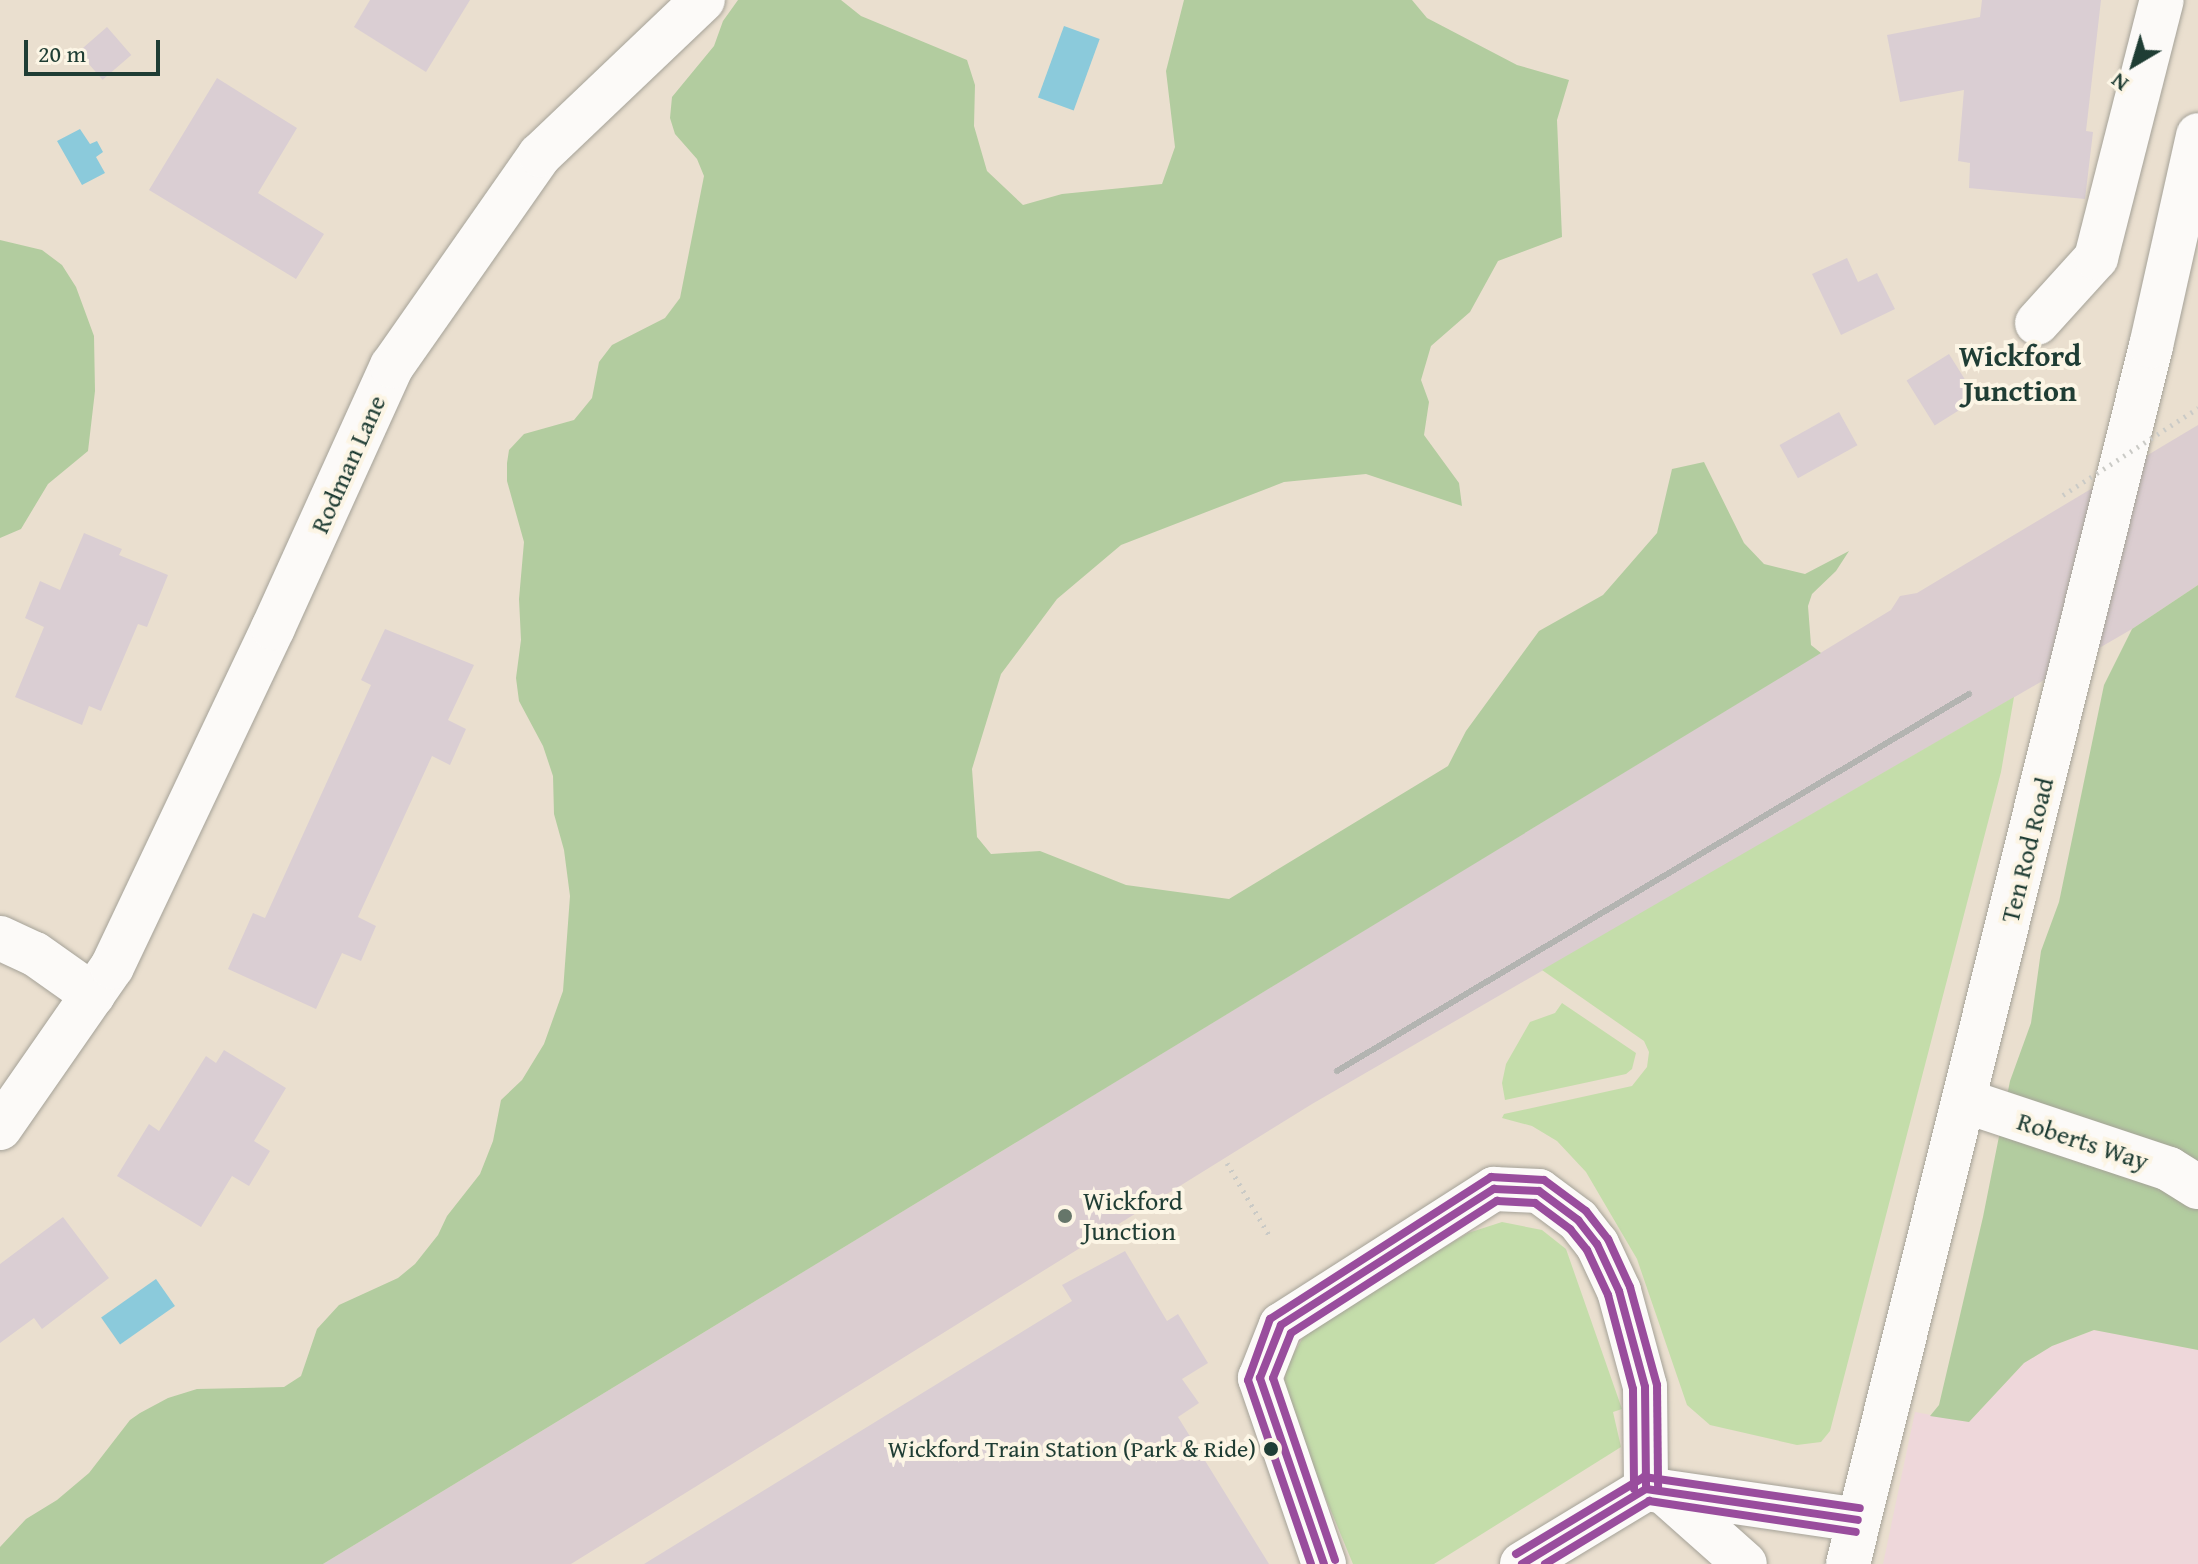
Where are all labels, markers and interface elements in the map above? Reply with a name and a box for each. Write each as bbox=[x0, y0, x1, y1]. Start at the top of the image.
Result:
scale bar bbox=[28, 24, 164, 74]
north arrow bbox=[2094, 24, 2174, 104]
text: 20 m bbox=[38, 36, 86, 71]
text: N bbox=[2104, 66, 2135, 100]
district label: Wickford Junction bbox=[1959, 337, 2081, 408]
street label: Rodman Lane bbox=[304, 390, 392, 538]
street label: Ten Rod Road bbox=[1994, 774, 2060, 926]
street label: Roberts Way bbox=[2013, 1105, 2153, 1177]
place label: Wickford Junction bbox=[1083, 1185, 1183, 1246]
marker: Wickford Junction bbox=[1054, 1205, 1076, 1227]
place label: Wickford Train Station (Park & Ride) bbox=[888, 1435, 1256, 1463]
marker: Wickford Train Station (Park & Ride) bbox=[1263, 1441, 1279, 1457]

